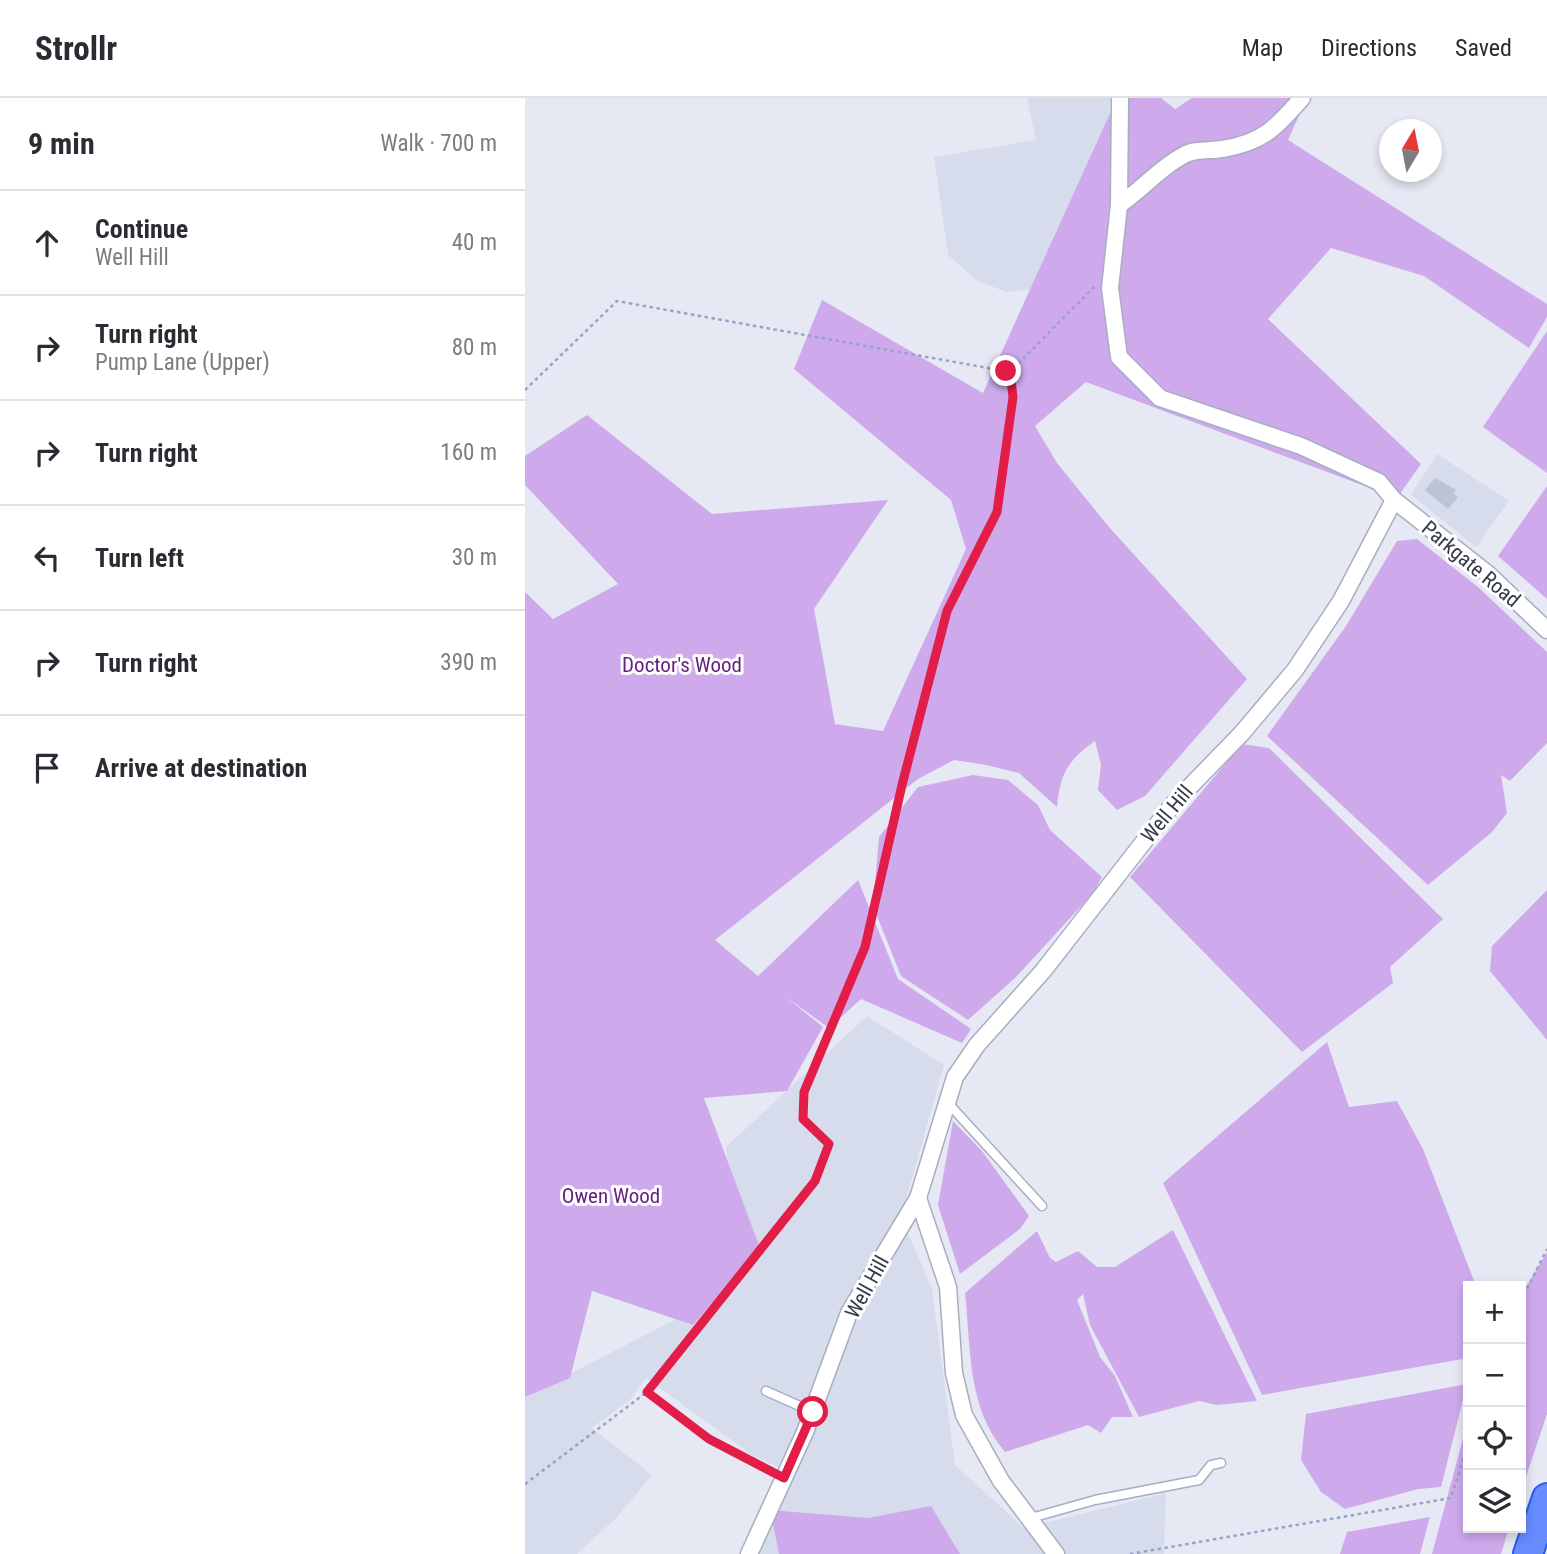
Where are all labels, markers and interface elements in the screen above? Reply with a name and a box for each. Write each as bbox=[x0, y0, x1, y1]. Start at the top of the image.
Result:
text: Strollr bbox=[35, 29, 117, 68]
text: Map bbox=[1242, 34, 1283, 62]
text: Directions bbox=[1321, 34, 1417, 62]
text: Saved bbox=[1455, 34, 1512, 62]
north arrow bbox=[1379, 119, 1442, 182]
text: 9 min bbox=[28, 126, 95, 161]
text: Walk · 700 m bbox=[380, 130, 497, 157]
text: Continue bbox=[95, 214, 188, 244]
icon: ahead bbox=[28, 224, 66, 262]
text: 40 m bbox=[452, 229, 497, 256]
text: Well Hill bbox=[95, 244, 169, 271]
text: Turn right bbox=[95, 319, 197, 349]
icon: right bbox=[28, 329, 66, 367]
text: 80 m bbox=[452, 334, 497, 361]
text: Pump Lane (Upper) bbox=[95, 349, 270, 376]
route end bbox=[990, 355, 1021, 386]
icon: right bbox=[28, 434, 66, 472]
text: Turn right bbox=[95, 438, 197, 468]
text: 160 m bbox=[440, 439, 497, 466]
street label: Parkgate Road bbox=[1417, 516, 1525, 612]
icon: left bbox=[28, 539, 66, 577]
text: Turn left bbox=[95, 543, 184, 573]
text: 30 m bbox=[452, 544, 497, 571]
icon: right bbox=[28, 644, 66, 682]
text: Turn right bbox=[95, 648, 197, 678]
text: 390 m bbox=[440, 649, 497, 676]
park label: Doctor's Wood bbox=[622, 653, 742, 677]
icon: arrive bbox=[28, 749, 66, 787]
text: Arrive at destination bbox=[95, 753, 307, 783]
street label: Well Hill bbox=[1136, 780, 1198, 848]
park label: Owen Wood bbox=[562, 1184, 660, 1208]
street label: Well Hill bbox=[840, 1252, 894, 1322]
map controls bbox=[1463, 1281, 1526, 1533]
button: + bbox=[1463, 1281, 1526, 1344]
button: − bbox=[1463, 1344, 1526, 1407]
route start bbox=[797, 1396, 828, 1427]
button: locate bbox=[1463, 1407, 1526, 1470]
button: layers bbox=[1463, 1470, 1526, 1533]

